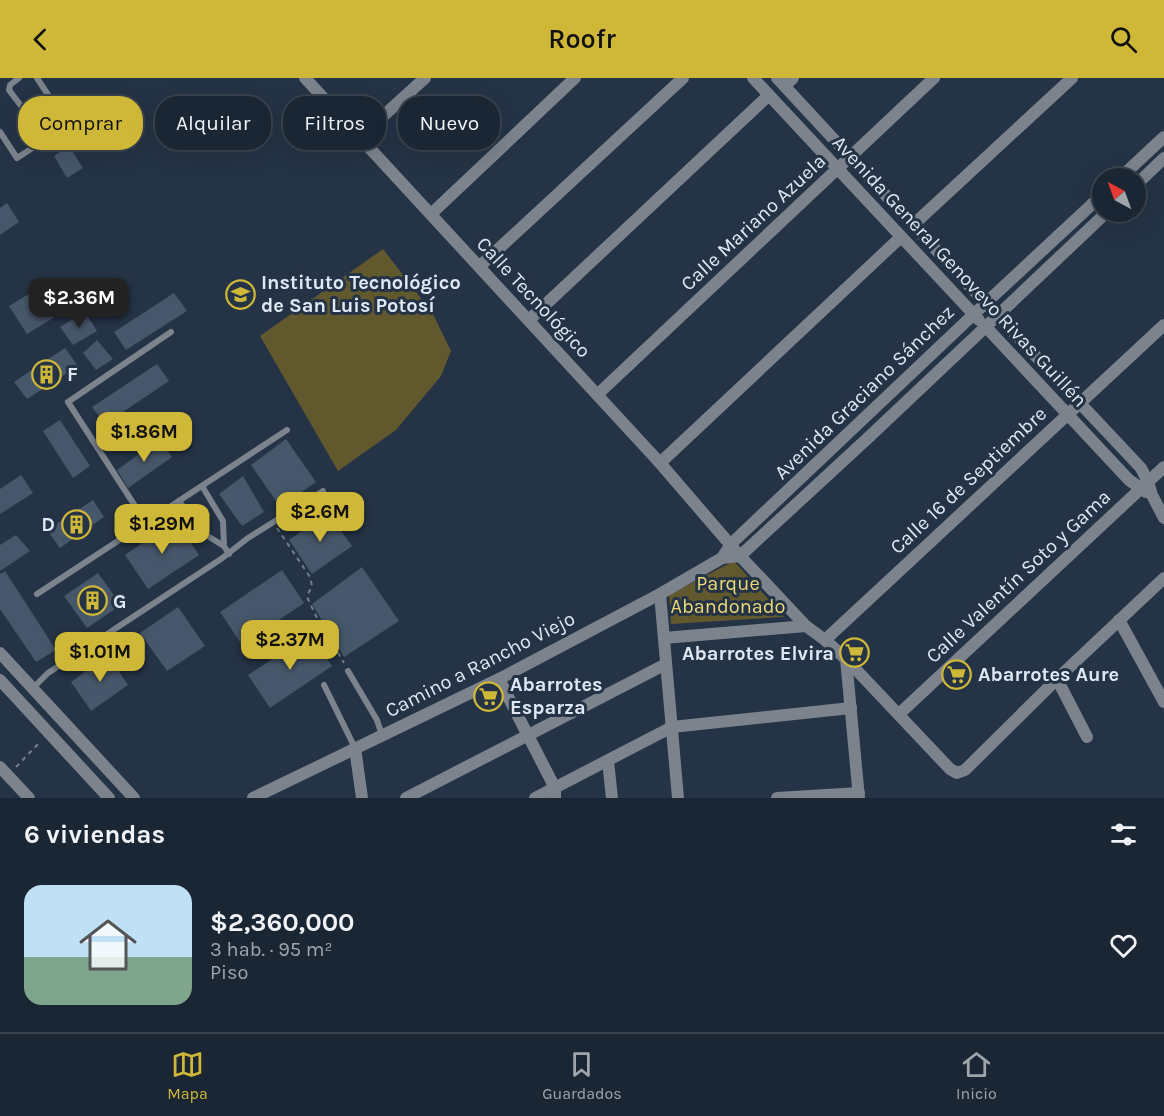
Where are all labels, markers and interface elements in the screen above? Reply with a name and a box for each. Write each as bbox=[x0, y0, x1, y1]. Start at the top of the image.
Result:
icon: back bbox=[24, 23, 57, 56]
text: Roofr bbox=[548, 23, 616, 55]
icon: search bbox=[1107, 23, 1140, 56]
chip: Comprar bbox=[18, 96, 143, 150]
chip: Alquilar bbox=[155, 96, 271, 150]
chip: Filtros bbox=[283, 96, 386, 150]
chip: Nuevo bbox=[398, 96, 500, 150]
street label: Avenida General Genovevo Rivas Guillén bbox=[828, 131, 1092, 412]
street label: Calle Mariano Azuela bbox=[676, 149, 830, 295]
north arrow bbox=[1092, 168, 1146, 222]
map controls bbox=[1092, 168, 1146, 222]
street label: Calle Tecnológico bbox=[472, 232, 595, 362]
place label: Instituto Tecnológico de San Luis Potosí bbox=[261, 271, 461, 317]
pin: $2.36M bbox=[30, 278, 128, 329]
school or university icon: Instituto Tecnológico de San Luis Potosí bbox=[224, 278, 256, 310]
text: $2.36M bbox=[43, 286, 115, 309]
street label: Avenida Graciano Sánchez bbox=[770, 301, 959, 484]
building icon: F bbox=[30, 358, 62, 390]
place label: F bbox=[67, 363, 78, 386]
street label: Calle 16 de Septiembre bbox=[886, 402, 1051, 559]
pin: $1.86M bbox=[95, 412, 193, 463]
text: $1.86M bbox=[110, 420, 178, 443]
street label: Calle Valentín Soto y Gama bbox=[922, 485, 1115, 668]
pin: $2.6M bbox=[278, 492, 362, 543]
text: $2.6M bbox=[290, 500, 350, 523]
pin: $1.29M bbox=[113, 504, 211, 555]
building icon: D bbox=[60, 508, 92, 540]
text: $1.29M bbox=[129, 512, 196, 535]
place label: D bbox=[41, 513, 55, 536]
park label: Parque Abandonado bbox=[670, 572, 786, 618]
building icon: G bbox=[76, 585, 108, 617]
place label: G bbox=[113, 590, 127, 613]
street label: Camino a Rancho Viejo bbox=[382, 607, 579, 722]
pin: $2.37M bbox=[241, 620, 339, 671]
text: $2.37M bbox=[255, 628, 325, 651]
pin: $1.01M bbox=[51, 632, 149, 683]
supermarket icon: Abarrotes Elvira bbox=[839, 637, 871, 669]
text: $1.01M bbox=[69, 640, 131, 663]
place label: Abarrotes Elvira bbox=[682, 642, 834, 665]
supermarket icon: Abarrotes Aure bbox=[941, 658, 973, 690]
place label: Abarrotes Aure bbox=[978, 663, 1119, 686]
place label: Abarrotes Esparza bbox=[510, 673, 603, 719]
supermarket icon: Abarrotes Esparza bbox=[473, 680, 505, 712]
icon: filters bbox=[1107, 818, 1140, 851]
text: 6 viviendas bbox=[24, 819, 165, 850]
text: $2,360,000 bbox=[210, 907, 355, 938]
icon: home bbox=[72, 909, 144, 981]
icon: heart bbox=[1107, 929, 1140, 962]
text: 3 hab. · 95 m² bbox=[210, 938, 333, 961]
text: Piso bbox=[210, 961, 248, 984]
tab: Mapa bbox=[167, 1048, 208, 1103]
tab: Guardados bbox=[542, 1048, 622, 1103]
tab: Inicio bbox=[956, 1048, 997, 1103]

